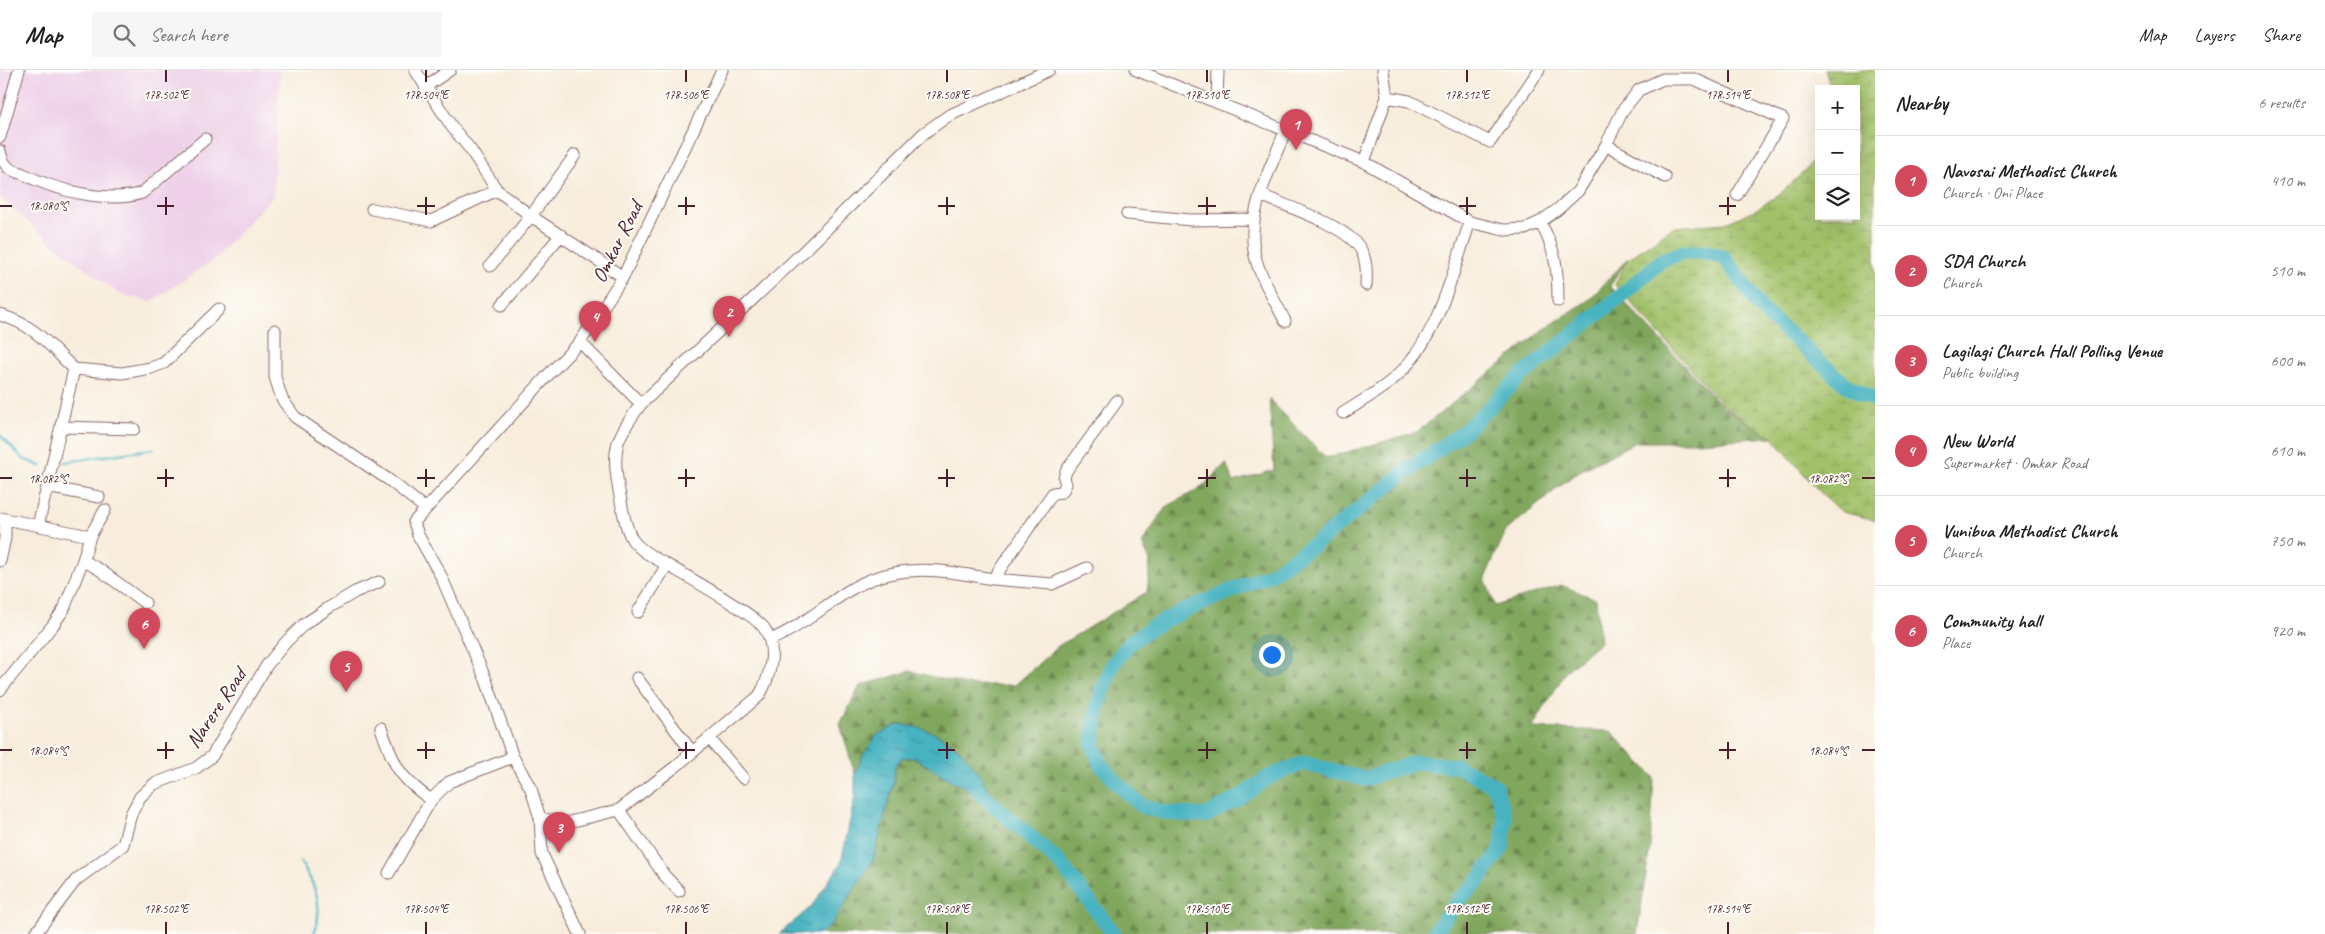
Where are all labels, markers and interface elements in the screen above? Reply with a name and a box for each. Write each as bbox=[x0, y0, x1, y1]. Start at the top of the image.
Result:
search box bbox=[92, 12, 442, 57]
text: Map bbox=[25, 20, 62, 50]
icon: search bbox=[110, 21, 138, 49]
text: Search here bbox=[150, 23, 228, 47]
text: Map bbox=[2139, 24, 2167, 46]
text: Layers bbox=[2195, 24, 2234, 46]
text: Share bbox=[2262, 24, 2300, 46]
map controls bbox=[1815, 85, 1860, 220]
button: + bbox=[1815, 85, 1860, 130]
text: 178.502°E bbox=[144, 87, 190, 103]
text: 178.504°E bbox=[404, 87, 450, 103]
text: 178.506°E bbox=[664, 87, 710, 103]
text: 178.508°E bbox=[925, 87, 971, 103]
text: 178.510°E bbox=[1185, 87, 1231, 103]
text: 178.512°E bbox=[1445, 87, 1491, 103]
text: 178.514°E bbox=[1706, 87, 1752, 103]
text: Nearby bbox=[1895, 90, 1948, 116]
text: 6 results bbox=[2258, 93, 2305, 113]
pin: 1 bbox=[1280, 109, 1312, 150]
button: − bbox=[1815, 130, 1860, 175]
text: Navosai Methodist Church bbox=[1942, 159, 2117, 183]
text: 1 bbox=[1907, 171, 1915, 191]
text: 410 m bbox=[2271, 171, 2305, 191]
button: layers bbox=[1815, 175, 1860, 220]
text: Church · Oni Place bbox=[1942, 183, 2043, 203]
street label: Omkar Road bbox=[586, 194, 650, 287]
text: 18.080°S bbox=[29, 198, 69, 214]
text: SDA Church bbox=[1942, 249, 2026, 273]
text: 2 bbox=[1907, 261, 1915, 281]
text: 510 m bbox=[2271, 261, 2305, 281]
text: Church bbox=[1942, 273, 1982, 293]
pin: 2 bbox=[713, 296, 745, 337]
pin: 4 bbox=[579, 301, 611, 342]
text: Lagilagi Church Hall Polling Venue bbox=[1942, 339, 2162, 363]
text: 3 bbox=[1907, 351, 1915, 371]
text: 600 m bbox=[2271, 351, 2305, 371]
text: Public building bbox=[1942, 363, 2018, 383]
text: New World bbox=[1942, 429, 2013, 453]
text: 4 bbox=[1907, 441, 1915, 461]
text: 610 m bbox=[2271, 441, 2305, 461]
text: Supermarket · Omkar Road bbox=[1942, 453, 2087, 473]
text: 18.082°S bbox=[29, 471, 69, 487]
text: 18.082°S bbox=[1809, 471, 1849, 487]
text: Vunibua Methodist Church bbox=[1942, 519, 2117, 543]
text: 5 bbox=[1908, 531, 1914, 551]
text: 750 m bbox=[2271, 531, 2305, 551]
text: Church bbox=[1942, 543, 1982, 563]
pin: 6 bbox=[128, 608, 160, 649]
text: Community hall bbox=[1942, 609, 2041, 633]
text: 6 bbox=[1907, 621, 1915, 641]
text: 920 m bbox=[2271, 621, 2305, 641]
text: Place bbox=[1942, 633, 1970, 653]
your location bbox=[1259, 642, 1285, 668]
pin: 5 bbox=[330, 651, 362, 692]
street label: Narere Road bbox=[180, 661, 254, 753]
text: 18.084°S bbox=[29, 743, 69, 759]
text: 18.084°S bbox=[1809, 743, 1849, 759]
pin: 3 bbox=[543, 812, 575, 853]
text: 178.502°E bbox=[144, 901, 190, 917]
text: 178.504°E bbox=[404, 901, 450, 917]
text: 178.506°E bbox=[664, 901, 710, 917]
text: 178.508°E bbox=[925, 901, 971, 917]
text: 178.510°E bbox=[1185, 901, 1231, 917]
text: 178.512°E bbox=[1445, 901, 1491, 917]
text: 178.514°E bbox=[1706, 901, 1752, 917]

